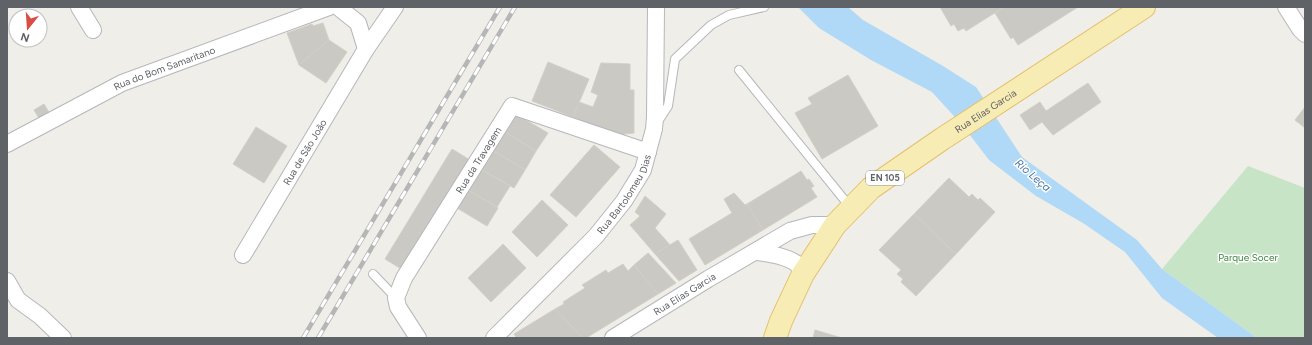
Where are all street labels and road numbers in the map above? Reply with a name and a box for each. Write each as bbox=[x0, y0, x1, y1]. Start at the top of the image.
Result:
street label: Rua do Bom Samaritano bbox=[111, 43, 217, 93]
street label: Rua Elias Garcia bbox=[952, 86, 1019, 136]
street label: Rua de São João bbox=[280, 117, 330, 188]
street label: Rua da Travagem bbox=[453, 124, 504, 196]
street label: Rua Bartolomeu Dias bbox=[594, 153, 654, 237]
road number: EN 105 bbox=[866, 171, 904, 185]
street label: Rua Elias Garcia bbox=[651, 270, 718, 318]

